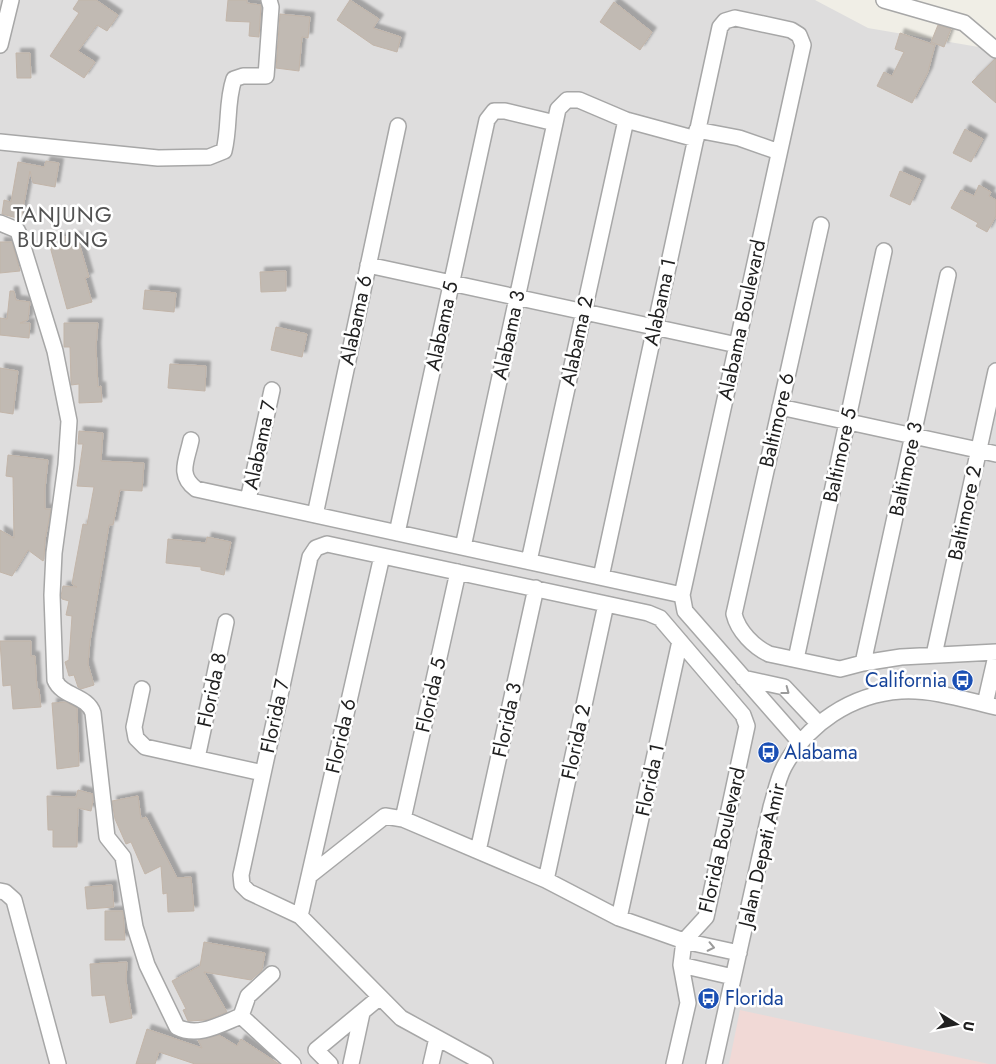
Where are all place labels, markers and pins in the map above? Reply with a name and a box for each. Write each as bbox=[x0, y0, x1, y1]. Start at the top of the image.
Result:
place label: California bbox=[865, 666, 947, 695]
bus stop icon: California bbox=[951, 668, 975, 692]
place label: Alabama bbox=[784, 738, 858, 767]
bus stop icon: Alabama bbox=[756, 740, 780, 764]
place label: Florida bbox=[725, 984, 784, 1013]
bus stop icon: Florida bbox=[697, 986, 721, 1010]

